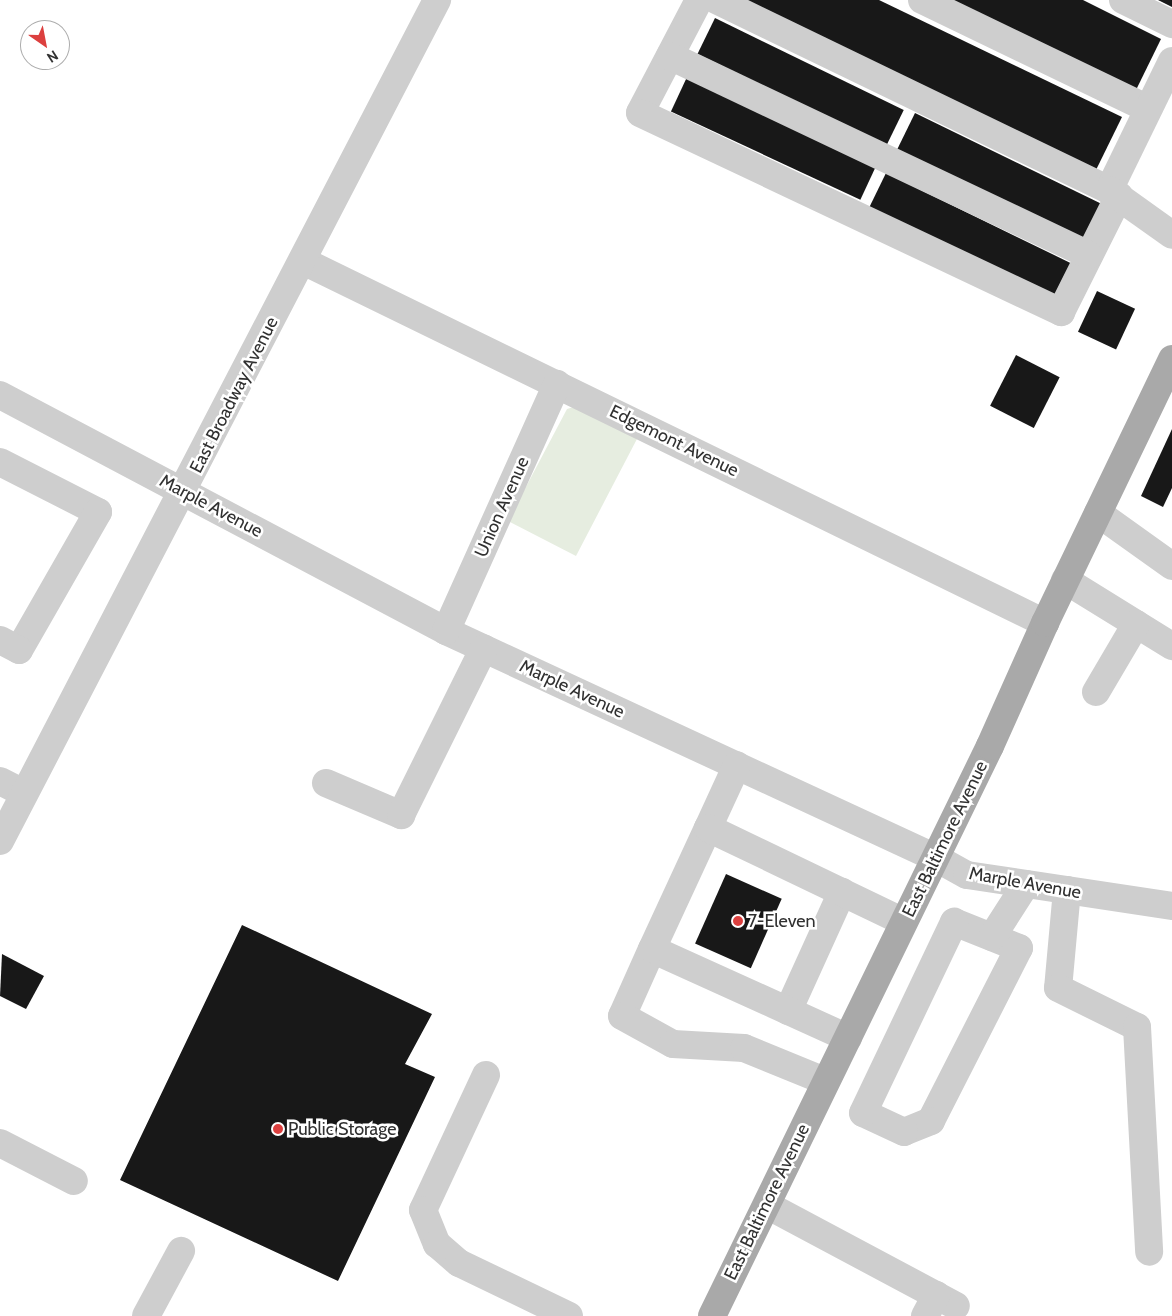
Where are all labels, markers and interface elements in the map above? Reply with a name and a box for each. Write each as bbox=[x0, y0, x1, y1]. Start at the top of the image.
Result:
north arrow bbox=[20, 20, 70, 70]
text: N bbox=[44, 46, 62, 67]
street label: East Broadway Avenue bbox=[185, 313, 283, 477]
street label: Edgemont Avenue bbox=[606, 400, 742, 482]
street label: Union Avenue bbox=[470, 453, 534, 561]
street label: Marple Avenue bbox=[156, 470, 266, 542]
street label: Marple Avenue bbox=[516, 655, 628, 723]
street label: East Baltimore Avenue bbox=[898, 757, 992, 921]
street label: Marple Avenue bbox=[967, 863, 1083, 903]
place label: 7-Eleven bbox=[748, 910, 816, 932]
marker: 7-Eleven bbox=[732, 915, 744, 927]
place label: Public Storage bbox=[288, 1118, 396, 1140]
street label: East Baltimore Avenue bbox=[720, 1120, 814, 1284]
marker: Public Storage bbox=[272, 1123, 284, 1135]

